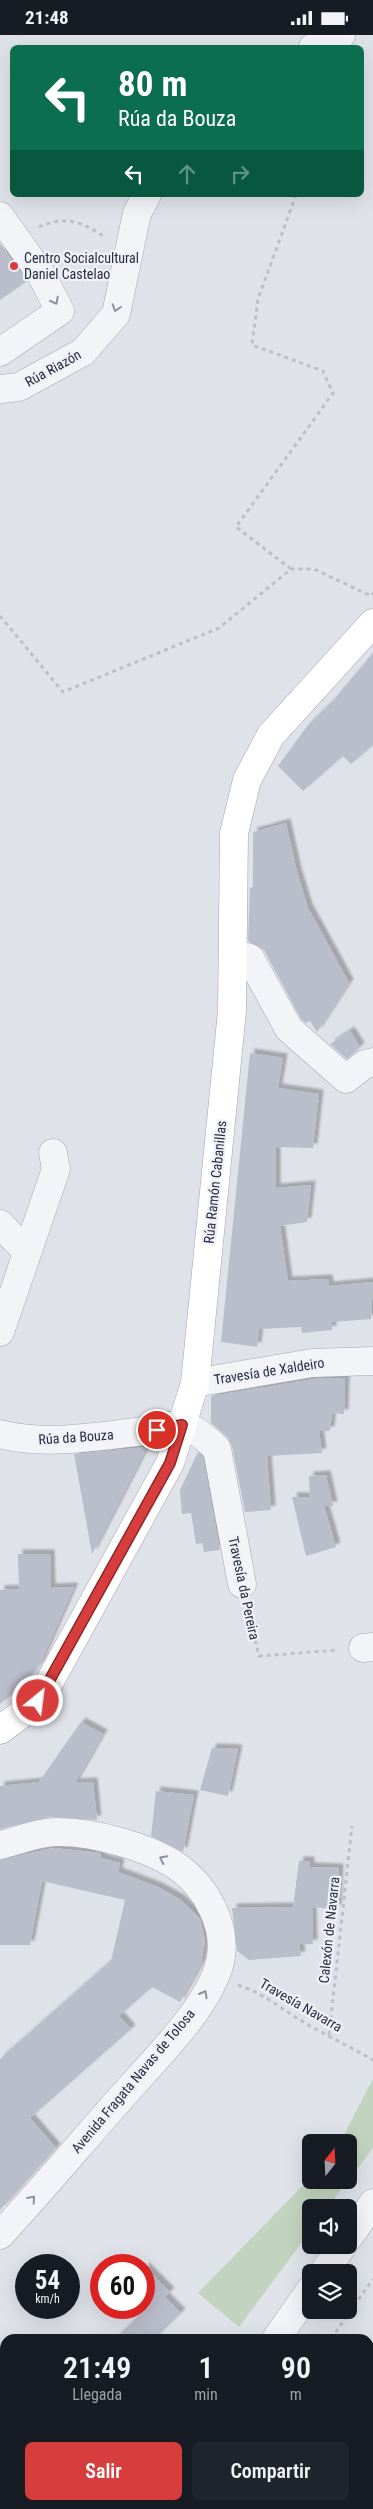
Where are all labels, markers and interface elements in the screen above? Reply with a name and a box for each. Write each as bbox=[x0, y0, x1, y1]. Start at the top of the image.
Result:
text: 21:48 bbox=[25, 6, 69, 29]
text: 80 m bbox=[118, 64, 187, 105]
icon: left bbox=[35, 65, 100, 130]
text: Rúa da Bouza bbox=[118, 106, 236, 131]
icon: left bbox=[120, 160, 148, 188]
icon: ahead bbox=[173, 160, 201, 188]
icon: right bbox=[226, 160, 254, 188]
place label: Centro Socialcultural Daniel Castelao bbox=[24, 250, 139, 282]
marker: Centro Socialcultural Daniel Castelao bbox=[8, 260, 20, 272]
one-way arrow bbox=[49, 295, 59, 304]
one-way arrow bbox=[112, 304, 122, 312]
street label: Rúa Riazón bbox=[22, 346, 84, 390]
street label: Rúa Ramón Cabanillas bbox=[201, 1120, 229, 1244]
street label: Travesía de Xaldeiro bbox=[213, 1354, 325, 1388]
pin bbox=[136, 1409, 178, 1451]
icon: arrive bbox=[143, 1416, 171, 1444]
street label: Rúa da Bouza bbox=[38, 1426, 114, 1448]
street label: Travesía da Pereira bbox=[225, 1535, 263, 1641]
position arrow bbox=[11, 1674, 63, 1726]
one-way arrow bbox=[160, 1855, 169, 1865]
street label: Calexón de Navarra bbox=[315, 1876, 343, 1984]
street label: Travesía Navarra bbox=[257, 1975, 345, 2035]
one-way arrow bbox=[198, 1991, 208, 2000]
street label: Avenida Fragata Navas de Tolosa bbox=[68, 2006, 198, 2156]
north arrow bbox=[302, 2134, 358, 2189]
map controls bbox=[302, 2134, 357, 2319]
one-way arrow bbox=[27, 2195, 36, 2204]
button: sound bbox=[302, 2199, 357, 2254]
speed limit sign: 60 bbox=[90, 2254, 155, 2319]
button: layers bbox=[302, 2264, 357, 2319]
text: 54 bbox=[35, 2266, 60, 2295]
text: km/h bbox=[35, 2292, 60, 2306]
text: 21:49 bbox=[63, 2350, 131, 2385]
text: 1 bbox=[199, 2350, 214, 2385]
text: 90 bbox=[281, 2350, 311, 2385]
text: Llegada bbox=[72, 2385, 122, 2404]
text: min bbox=[194, 2385, 218, 2404]
text: m bbox=[290, 2385, 302, 2404]
button: Salir bbox=[25, 2442, 182, 2500]
button: Compartir bbox=[192, 2442, 349, 2500]

